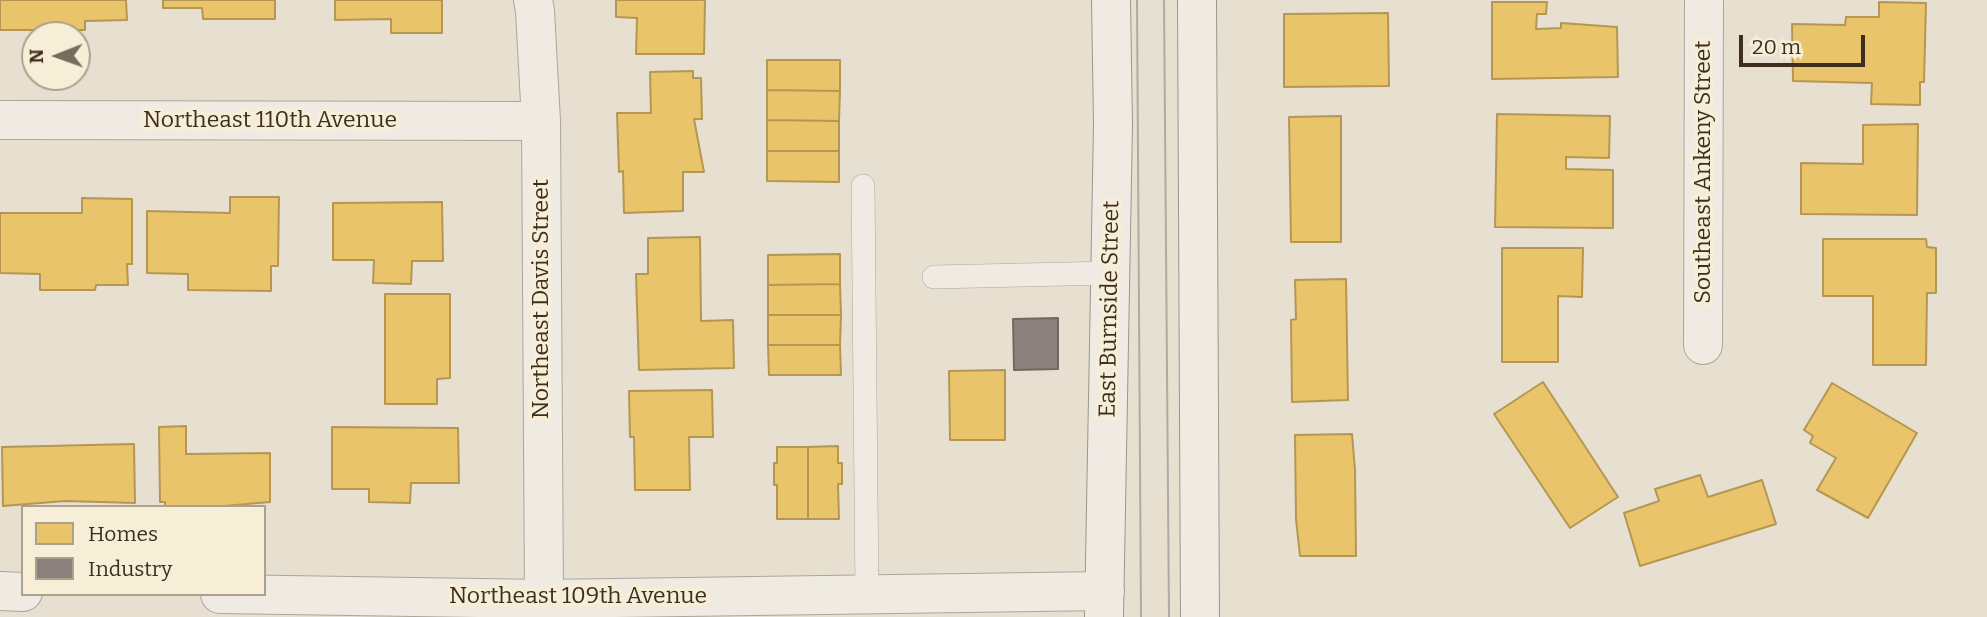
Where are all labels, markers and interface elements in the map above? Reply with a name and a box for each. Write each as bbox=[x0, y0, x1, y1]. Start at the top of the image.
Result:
north arrow bbox=[21, 21, 91, 91]
scale bar bbox=[1742, 21, 1868, 65]
text: 20 m bbox=[1752, 34, 1801, 60]
street label: Southeast Ankeny Street bbox=[1690, 40, 1718, 304]
text: N bbox=[25, 49, 48, 64]
street label: Northeast 110th Avenue bbox=[143, 107, 397, 135]
street label: Northeast Davis Street bbox=[528, 179, 556, 419]
street label: East Burnside Street bbox=[1094, 200, 1126, 418]
legend bbox=[21, 505, 266, 596]
text: Homes bbox=[88, 521, 158, 547]
text: Industry bbox=[88, 556, 172, 582]
street label: Northeast 109th Avenue bbox=[449, 583, 707, 611]

